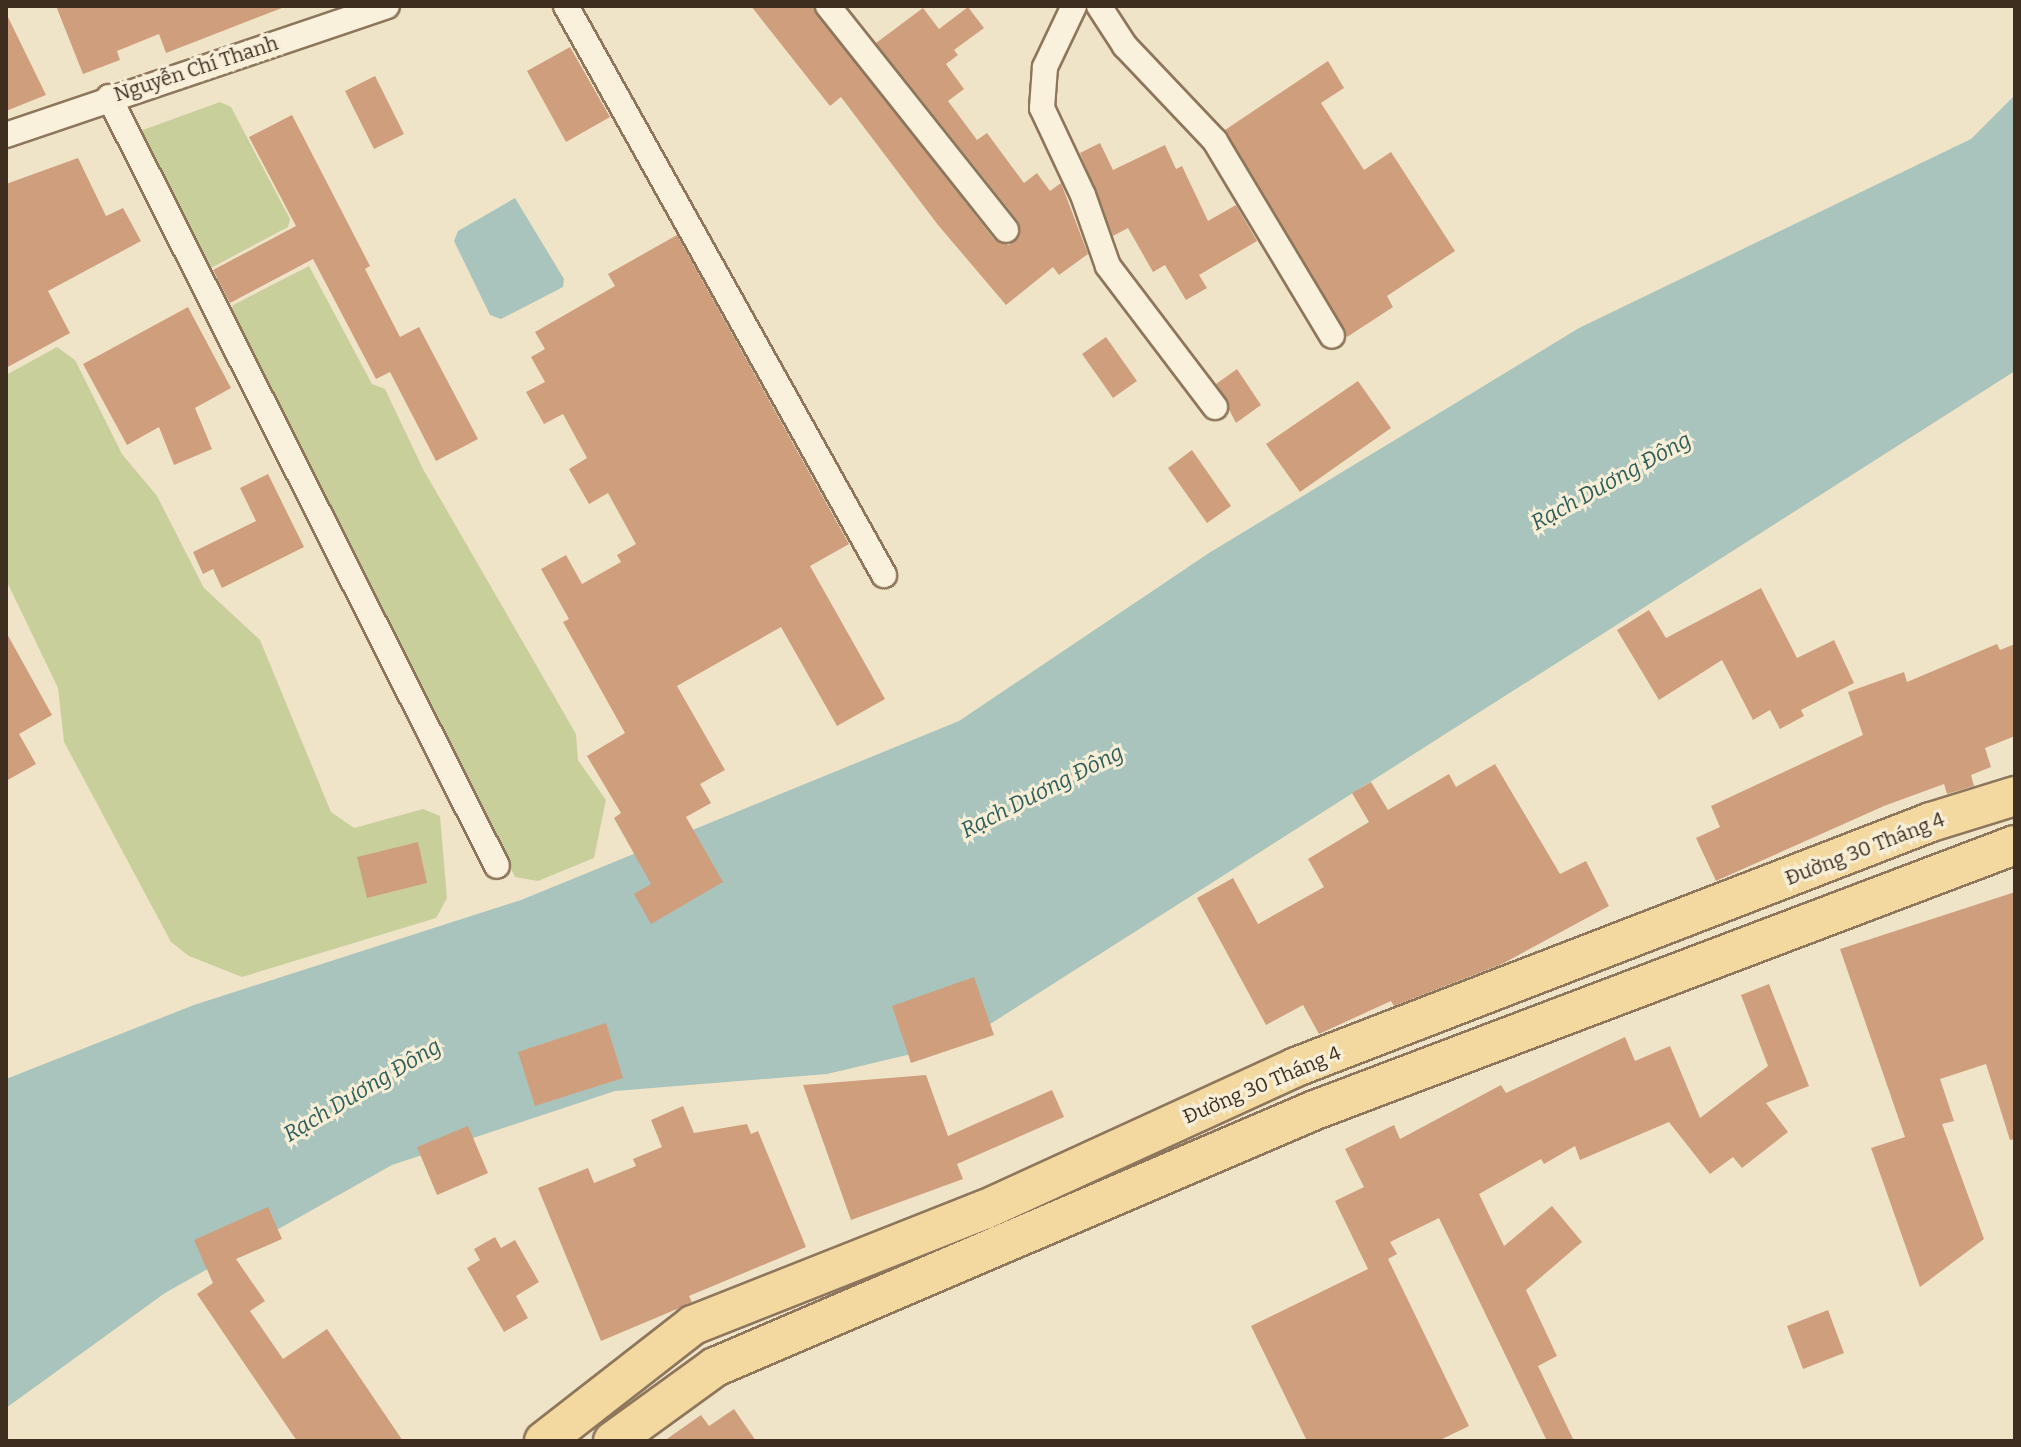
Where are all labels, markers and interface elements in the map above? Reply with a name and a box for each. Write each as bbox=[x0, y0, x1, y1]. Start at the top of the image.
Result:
street label: Nguyễn Chí Thanh bbox=[111, 31, 281, 107]
water label: Rạch Dương Đông bbox=[1526, 426, 1696, 536]
water label: Rạch Dương Đông bbox=[956, 739, 1128, 843]
street label: Đường 30 Tháng 4 bbox=[1782, 808, 1948, 890]
water label: Rạch Dương Đông bbox=[279, 1033, 445, 1147]
street label: Đường 30 Tháng 4 bbox=[1180, 1041, 1344, 1129]

